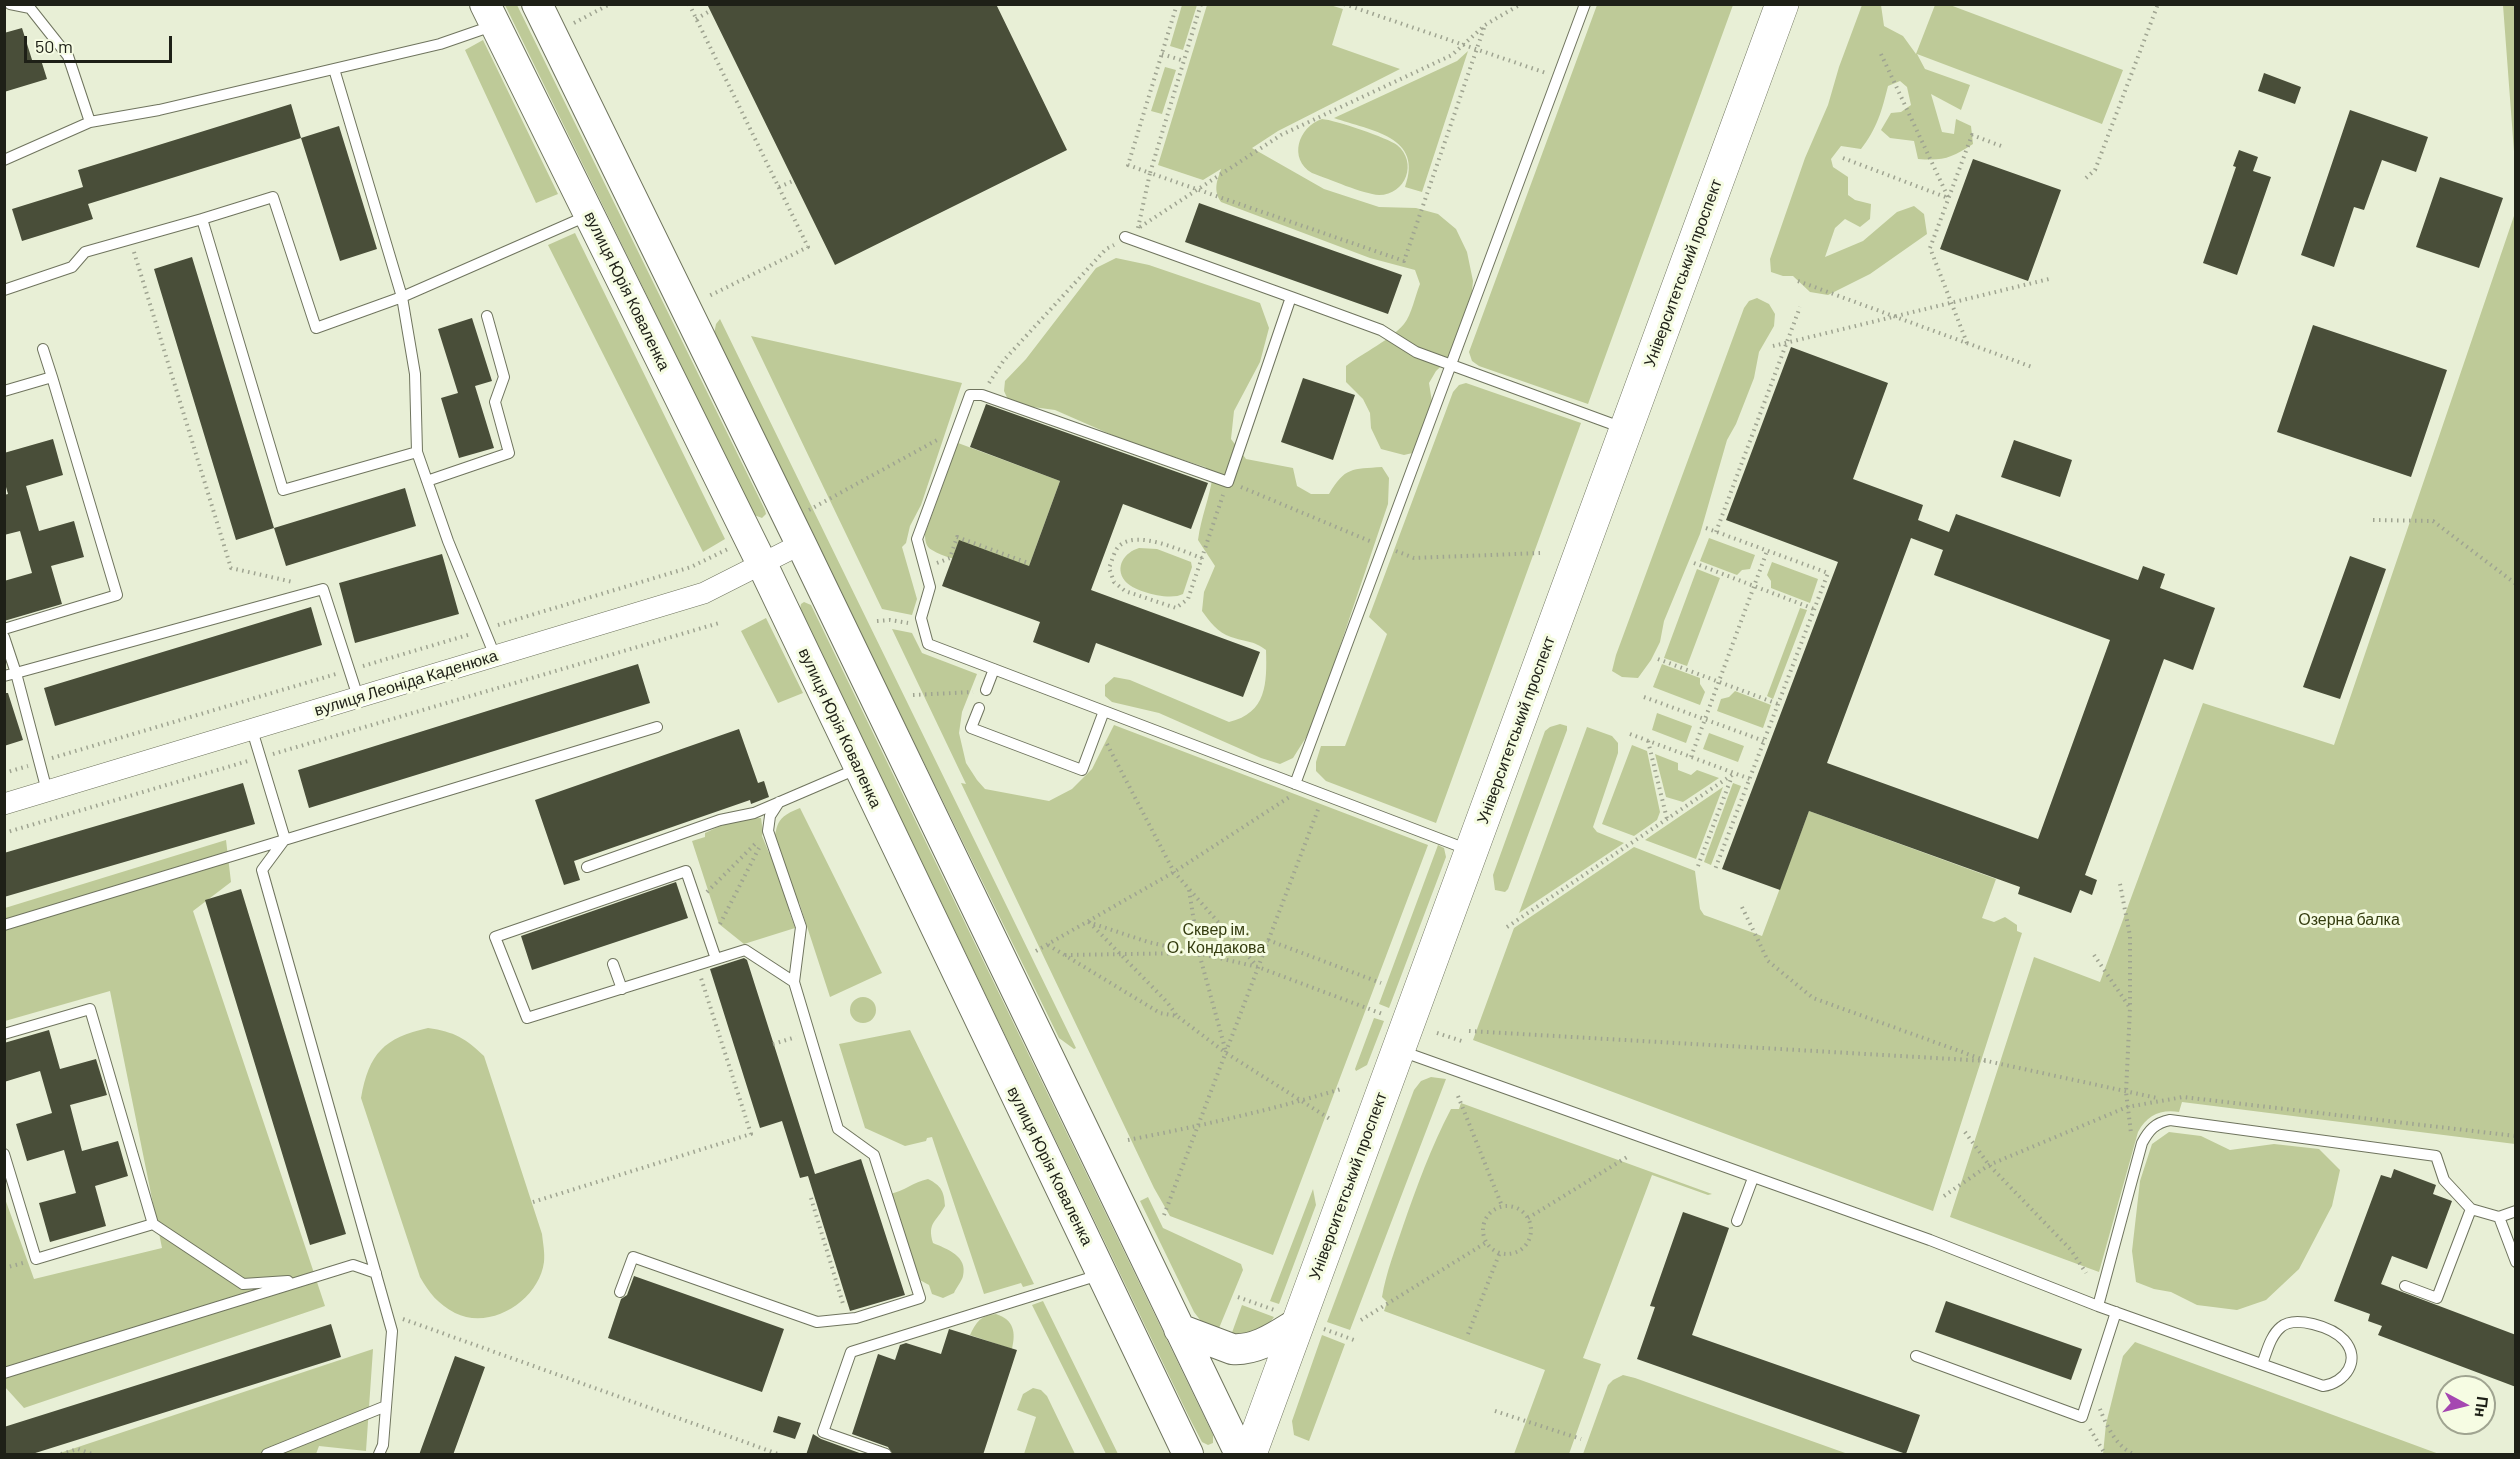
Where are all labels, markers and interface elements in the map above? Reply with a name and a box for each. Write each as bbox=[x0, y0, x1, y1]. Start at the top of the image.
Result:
scale bar bbox=[27, 24, 176, 62]
text: 50 m bbox=[35, 35, 73, 57]
street label: Університетський проспект bbox=[1640, 176, 1726, 370]
street label: вулиця Юрія Коваленка bbox=[580, 208, 674, 374]
street label: Університетський проспект bbox=[1473, 633, 1559, 827]
street label: вулиця Юрія Коваленка bbox=[794, 645, 886, 811]
street label: вулиця Леоніда Каденюка bbox=[312, 646, 500, 720]
park label: Озерна балка bbox=[2298, 910, 2400, 930]
park label: Сквер ім. О. Кондакова bbox=[1167, 920, 1265, 958]
street label: вулиця Юрія Коваленка bbox=[1003, 1083, 1097, 1249]
street label: Університетський проспект bbox=[1305, 1089, 1391, 1283]
north arrow bbox=[2436, 1375, 2496, 1435]
text: Пн bbox=[2472, 1395, 2493, 1419]

